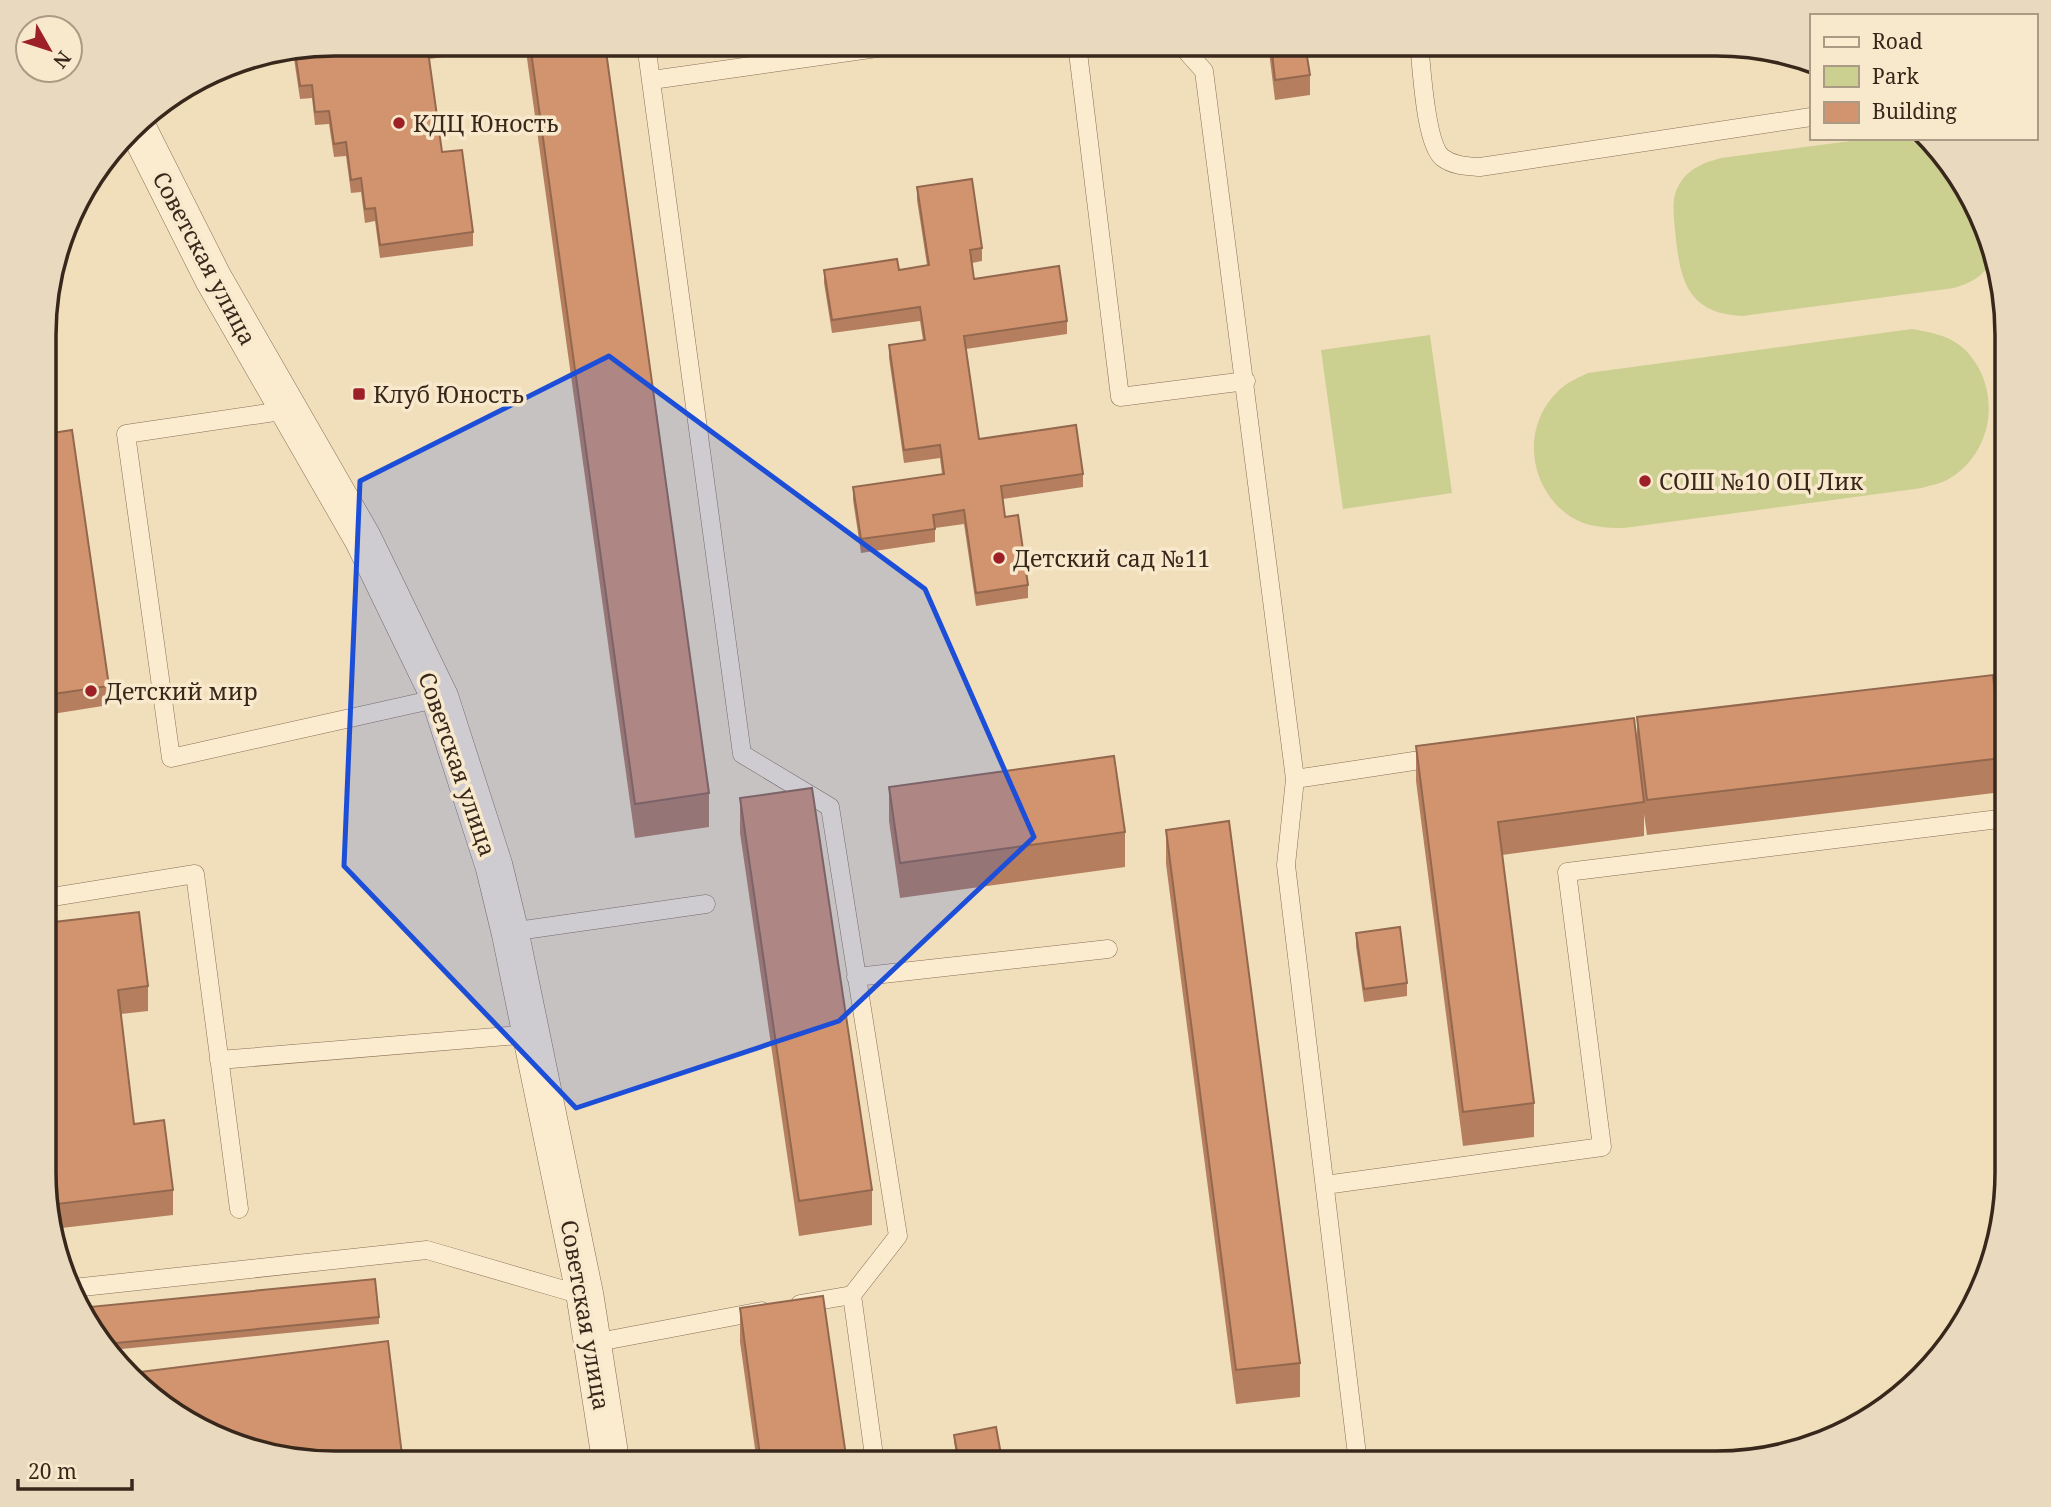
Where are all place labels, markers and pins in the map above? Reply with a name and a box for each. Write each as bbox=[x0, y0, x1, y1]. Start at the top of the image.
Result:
place label: КДЦ Юность bbox=[413, 107, 558, 139]
marker: КДЦ Юность bbox=[391, 115, 407, 131]
place label: Клуб Юность bbox=[373, 378, 524, 410]
marker: Клуб Юность bbox=[351, 386, 367, 402]
place label: СОШ №10 ОЦ Лик bbox=[1659, 465, 1864, 497]
marker: СОШ №10 ОЦ Лик bbox=[1637, 473, 1653, 489]
place label: Детский сад №11 bbox=[1013, 542, 1210, 574]
marker: Детский сад №11 bbox=[991, 550, 1007, 566]
place label: Детский мир bbox=[105, 675, 258, 707]
marker: Детский мир bbox=[83, 683, 99, 699]

